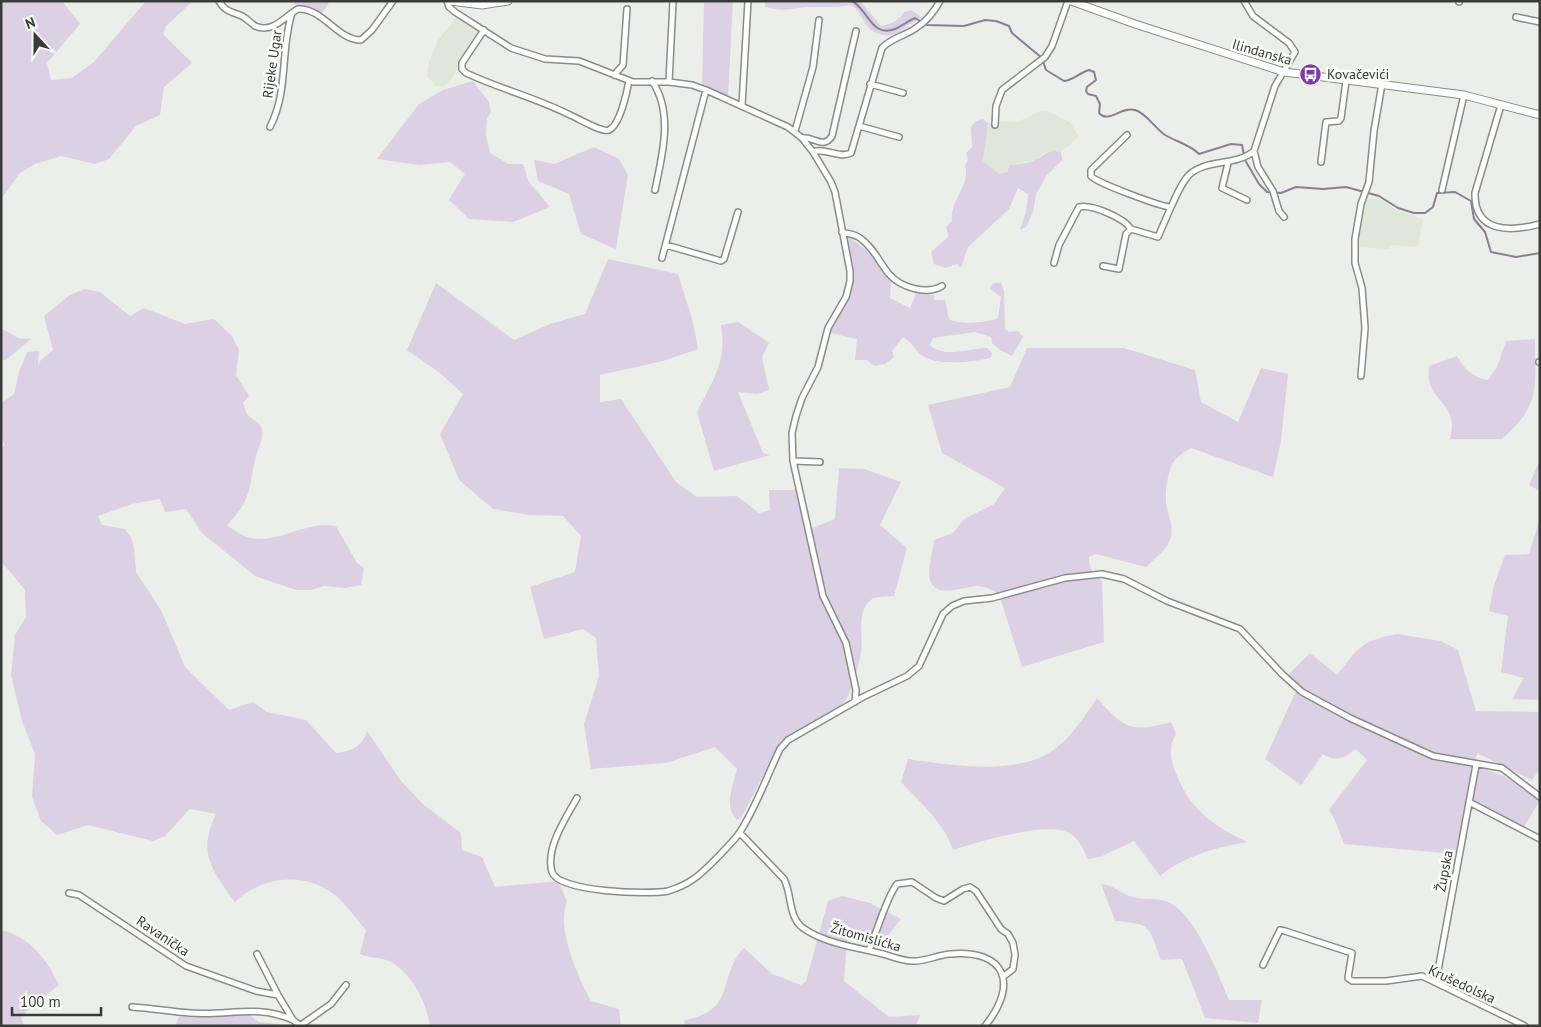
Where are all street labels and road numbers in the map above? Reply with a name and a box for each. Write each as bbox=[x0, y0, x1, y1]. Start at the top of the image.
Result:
street label: Rijeke Ugar bbox=[258, 29, 286, 99]
street label: Ilindanska bbox=[1230, 35, 1294, 69]
street label: Župska bbox=[1431, 849, 1457, 893]
street label: Ravanička bbox=[133, 912, 193, 960]
street label: Žitomislićka bbox=[829, 918, 903, 956]
street label: Krušedolska bbox=[1426, 961, 1499, 1007]

